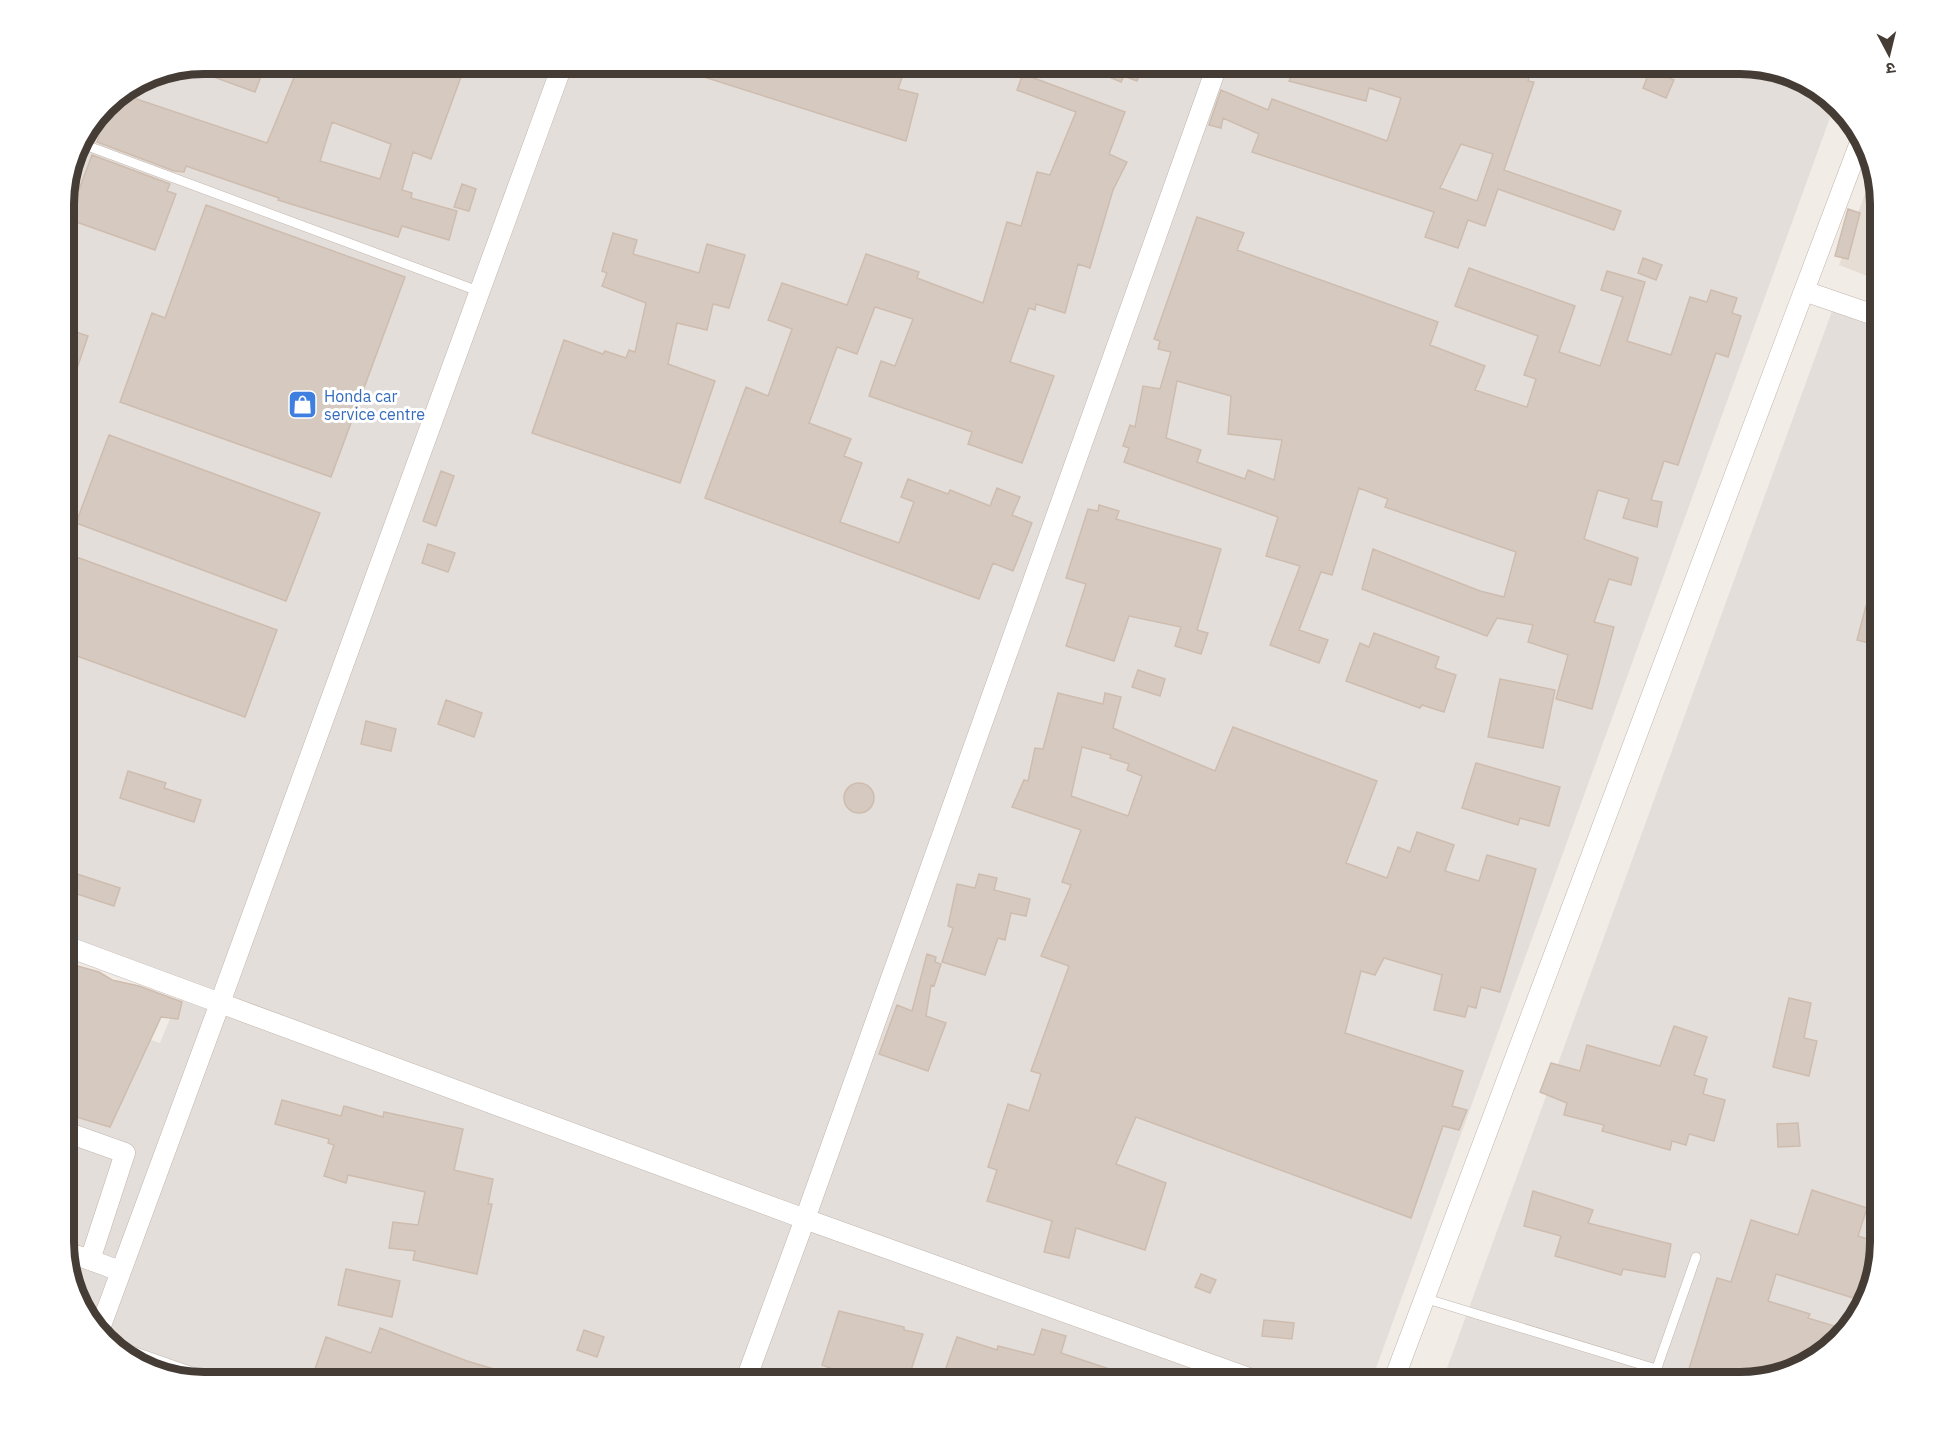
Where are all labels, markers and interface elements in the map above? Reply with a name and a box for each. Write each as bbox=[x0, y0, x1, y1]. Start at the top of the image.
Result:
north arrow bbox=[1859, 24, 1919, 84]
text: उ bbox=[1884, 58, 1897, 79]
place label: Honda car service centre bbox=[324, 386, 425, 424]
shop icon: Honda car service centre bbox=[287, 389, 319, 421]

